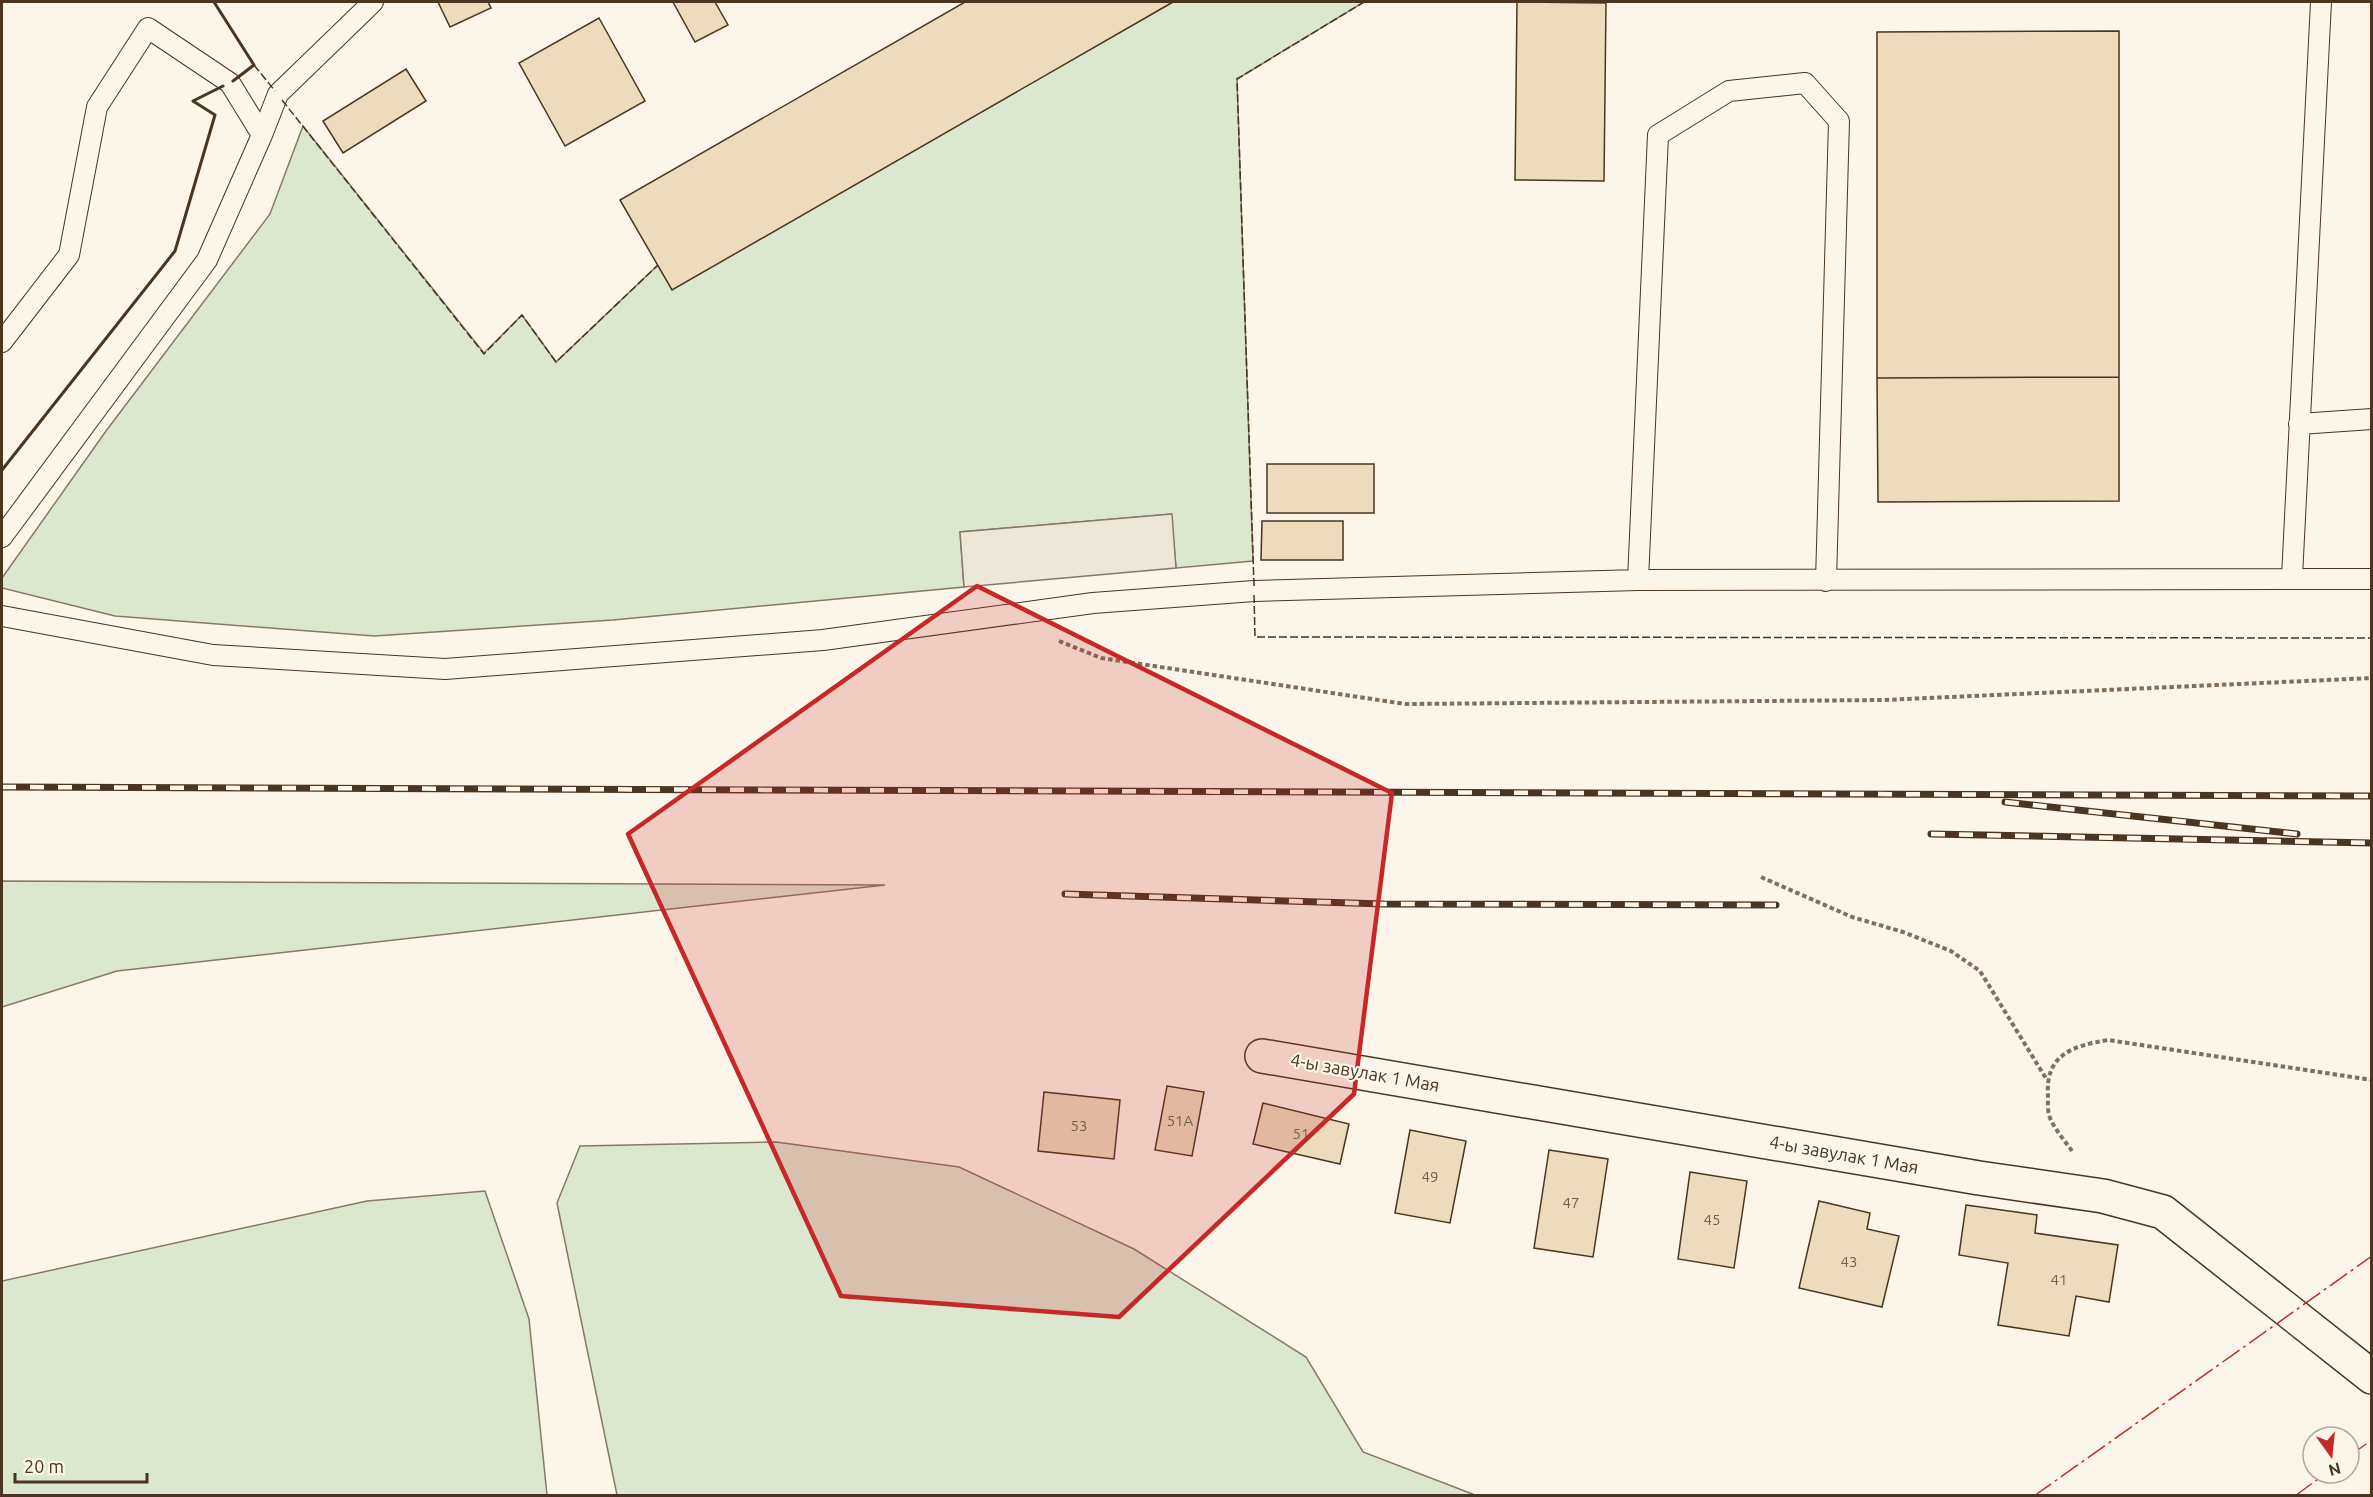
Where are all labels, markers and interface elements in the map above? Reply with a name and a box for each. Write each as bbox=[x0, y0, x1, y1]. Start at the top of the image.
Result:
street label: 4-ы завулак 1 Мая bbox=[1289, 1049, 1441, 1095]
house number: 51А bbox=[1167, 1112, 1194, 1129]
house number: 53 bbox=[1071, 1117, 1087, 1134]
house number: 51 bbox=[1293, 1125, 1309, 1142]
street label: 4-ы завулак 1 Мая bbox=[1768, 1131, 1920, 1177]
house number: 49 bbox=[1422, 1168, 1438, 1185]
house number: 47 bbox=[1563, 1194, 1579, 1211]
house number: 45 bbox=[1704, 1211, 1720, 1228]
house number: 43 bbox=[1841, 1253, 1857, 1270]
house number: 41 bbox=[2051, 1271, 2067, 1288]
north arrow bbox=[2301, 1425, 2361, 1485]
scale bar bbox=[15, 1446, 147, 1484]
text: 20 m bbox=[24, 1456, 64, 1476]
text: N bbox=[2327, 1459, 2343, 1480]

